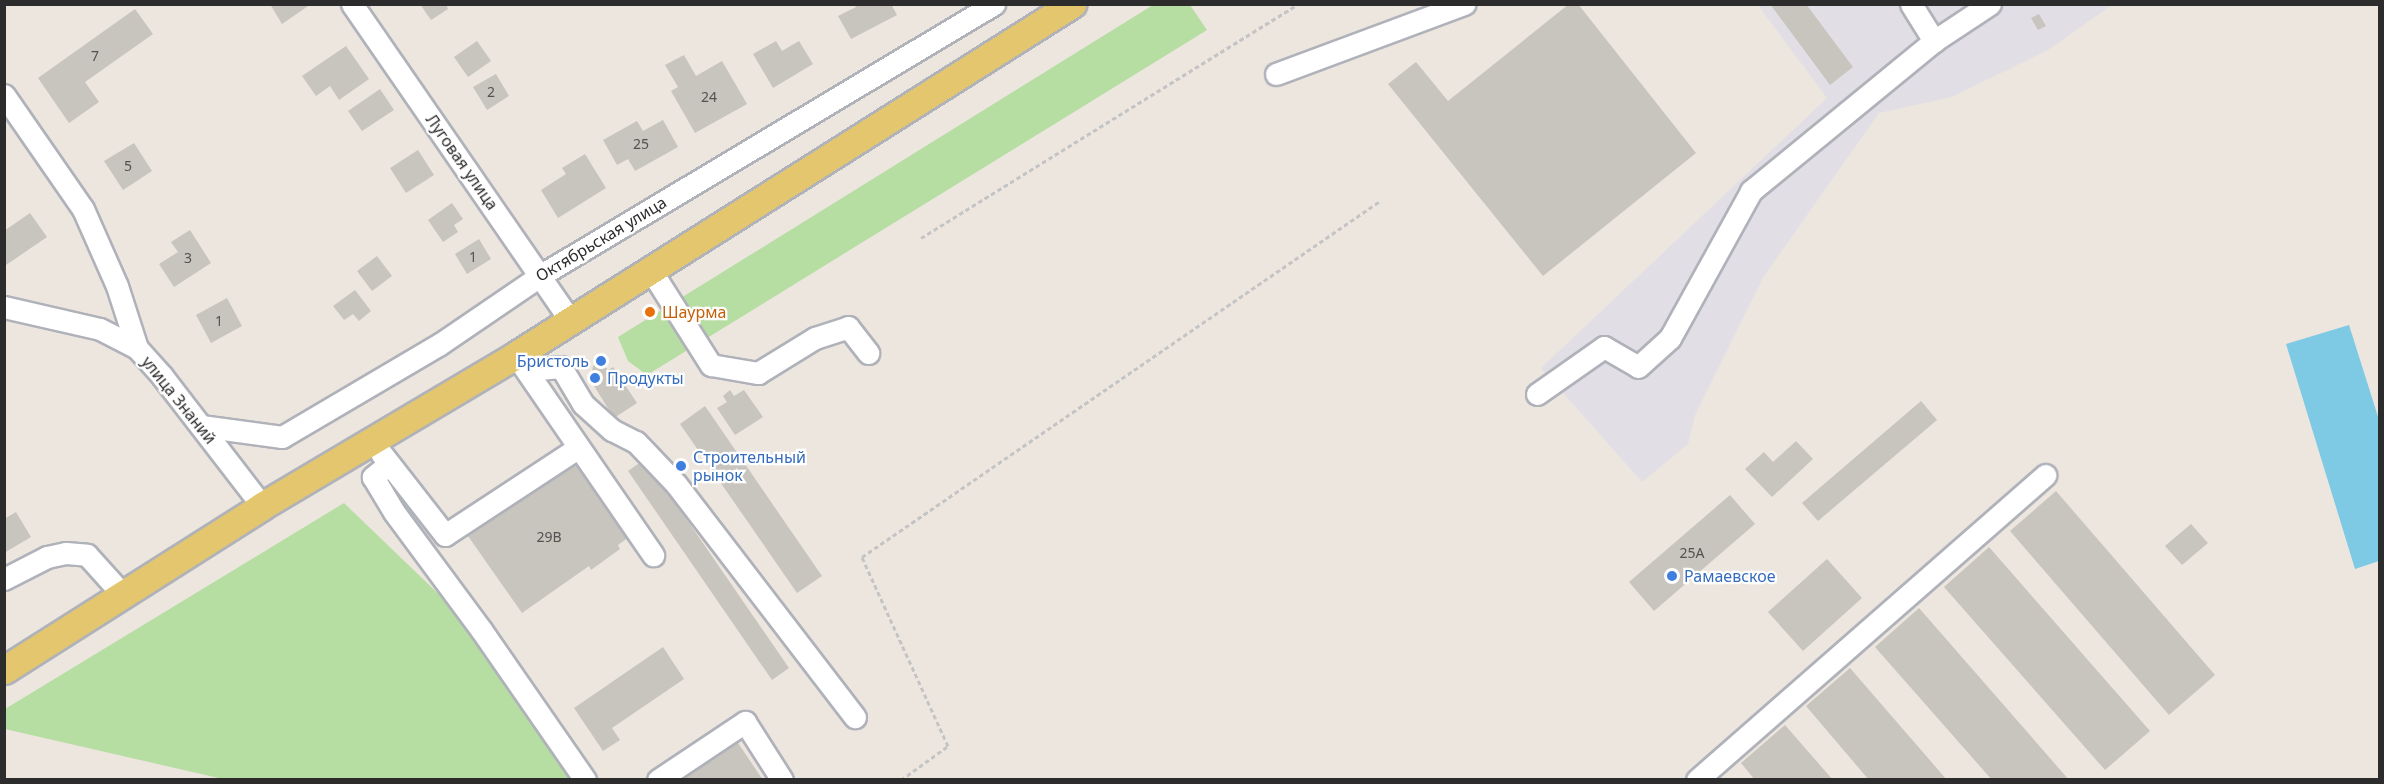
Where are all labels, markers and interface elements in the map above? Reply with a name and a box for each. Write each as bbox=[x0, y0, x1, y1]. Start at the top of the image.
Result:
house number: 7 bbox=[91, 48, 99, 64]
house number: 2 bbox=[487, 84, 495, 100]
house number: 24 bbox=[701, 89, 717, 105]
street label: Луговая улица bbox=[422, 110, 502, 214]
house number: 25 bbox=[633, 136, 649, 152]
house number: 5 bbox=[124, 158, 132, 174]
street label: Октябрьская улица bbox=[532, 192, 670, 286]
house number: 1 bbox=[469, 249, 477, 265]
house number: 3 bbox=[184, 250, 192, 266]
place label: Шаурма bbox=[662, 302, 726, 322]
marker: Шаурма bbox=[643, 305, 657, 319]
house number: 1 bbox=[215, 313, 223, 329]
place label: Бристоль bbox=[517, 351, 589, 371]
street label: улица Знаний bbox=[138, 352, 220, 448]
marker: Бристоль bbox=[594, 354, 608, 368]
place label: Продукты bbox=[607, 368, 684, 388]
marker: Продукты bbox=[588, 371, 602, 385]
place label: Строительный рынок bbox=[693, 447, 806, 485]
marker: Строительный рынок bbox=[674, 459, 688, 473]
house number: 29В bbox=[536, 529, 562, 545]
house number: 25А bbox=[1680, 545, 1704, 561]
place label: Рамаевское bbox=[1684, 566, 1776, 586]
marker: Рамаевское bbox=[1665, 569, 1679, 583]

